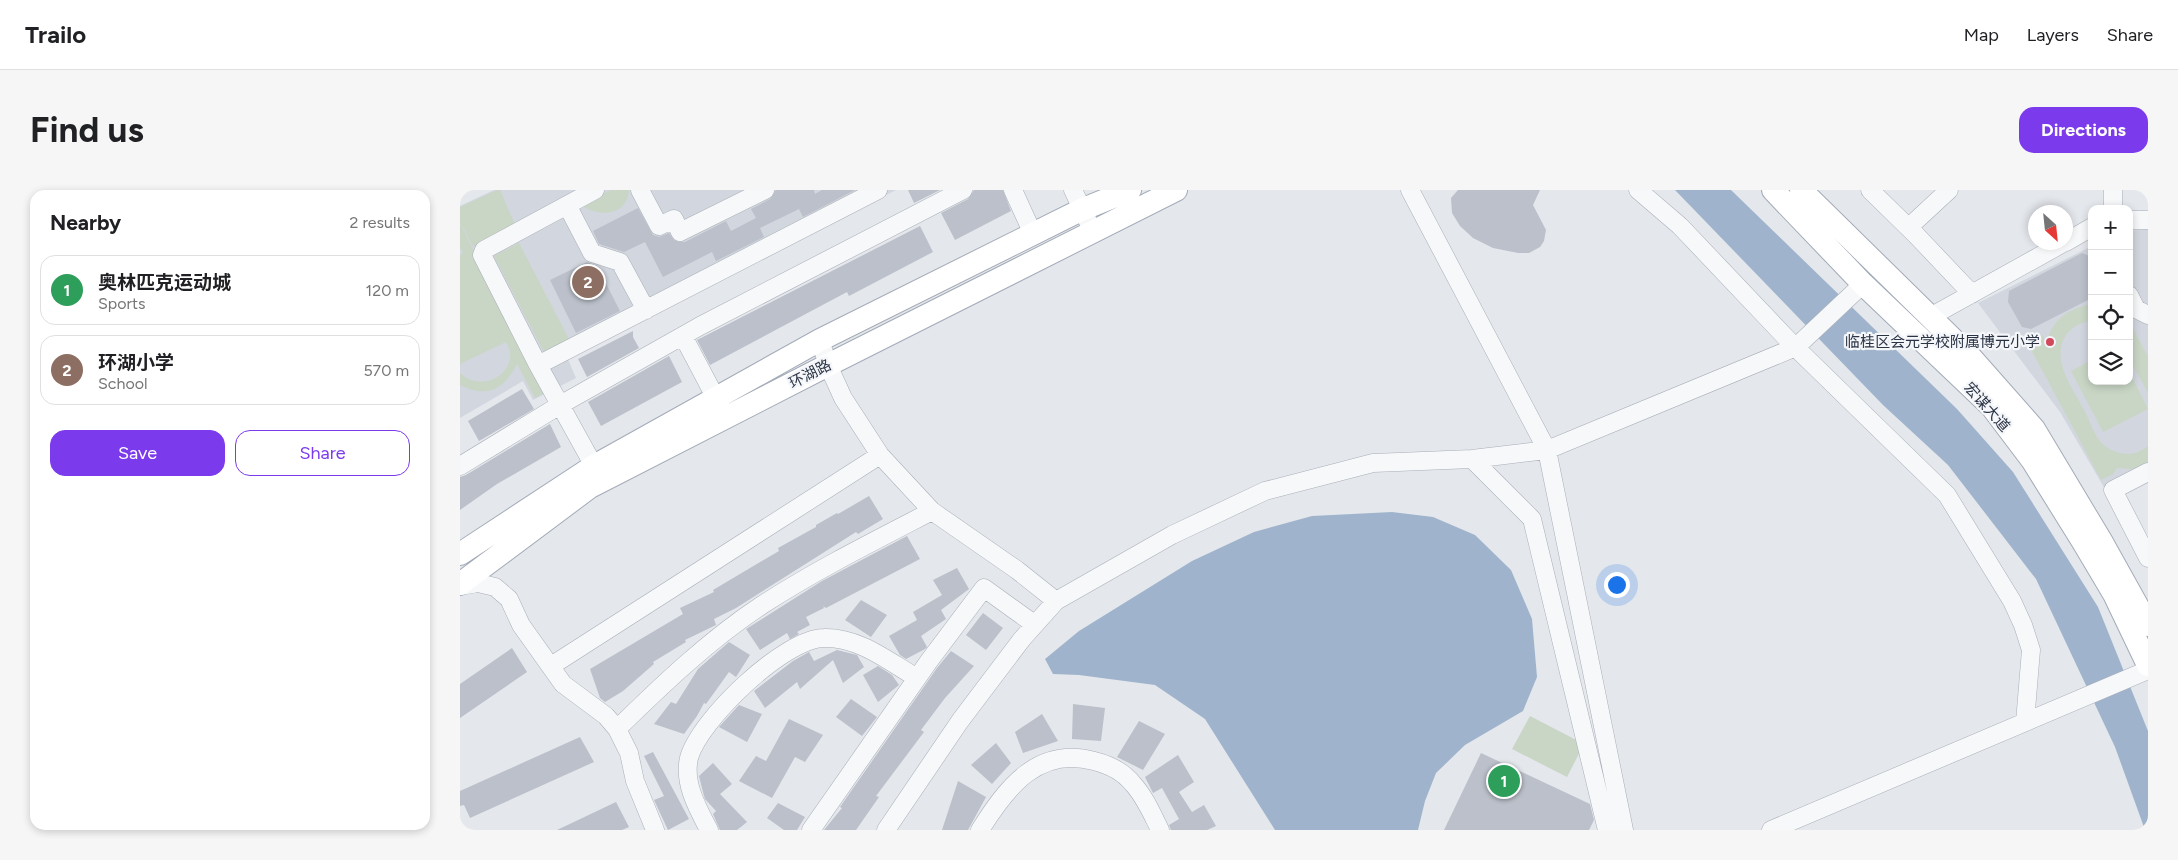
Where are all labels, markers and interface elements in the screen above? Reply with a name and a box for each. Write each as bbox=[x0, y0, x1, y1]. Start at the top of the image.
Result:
text: Trailo bbox=[25, 20, 86, 49]
text: Map bbox=[1964, 24, 1999, 46]
text: Layers bbox=[2027, 24, 2079, 46]
text: Share bbox=[2107, 24, 2153, 46]
button: Directions bbox=[2019, 107, 2148, 153]
text: Find us bbox=[30, 109, 144, 151]
north arrow bbox=[2028, 205, 2073, 250]
map controls bbox=[2088, 205, 2133, 385]
button: + bbox=[2088, 205, 2133, 250]
text: Nearby bbox=[50, 210, 121, 235]
text: 2 results bbox=[350, 213, 410, 232]
button: − bbox=[2088, 250, 2133, 295]
pin: 2 bbox=[572, 263, 604, 301]
text: 奥林匹克运动城 bbox=[98, 271, 231, 294]
text: 1 bbox=[64, 281, 70, 300]
text: 120 m bbox=[366, 281, 409, 300]
text: Sports bbox=[98, 294, 145, 313]
button: locate bbox=[2088, 295, 2133, 340]
place label: 临桂区会元学校附属博元小学 bbox=[1845, 333, 2040, 351]
marker: 临桂区会元学校附属博元小学 bbox=[2044, 336, 2056, 348]
button: layers bbox=[2088, 340, 2133, 385]
text: 环湖小学 bbox=[98, 351, 174, 374]
street label: 环湖路 bbox=[786, 356, 834, 392]
text: 2 bbox=[62, 361, 72, 380]
text: 570 m bbox=[363, 361, 409, 380]
text: School bbox=[98, 374, 148, 393]
street label: 宏谋大道 bbox=[1960, 379, 2014, 435]
button: Save bbox=[50, 430, 225, 476]
button: Share bbox=[235, 430, 410, 476]
your location bbox=[1604, 572, 1630, 598]
pin: 1 bbox=[1488, 762, 1520, 800]

